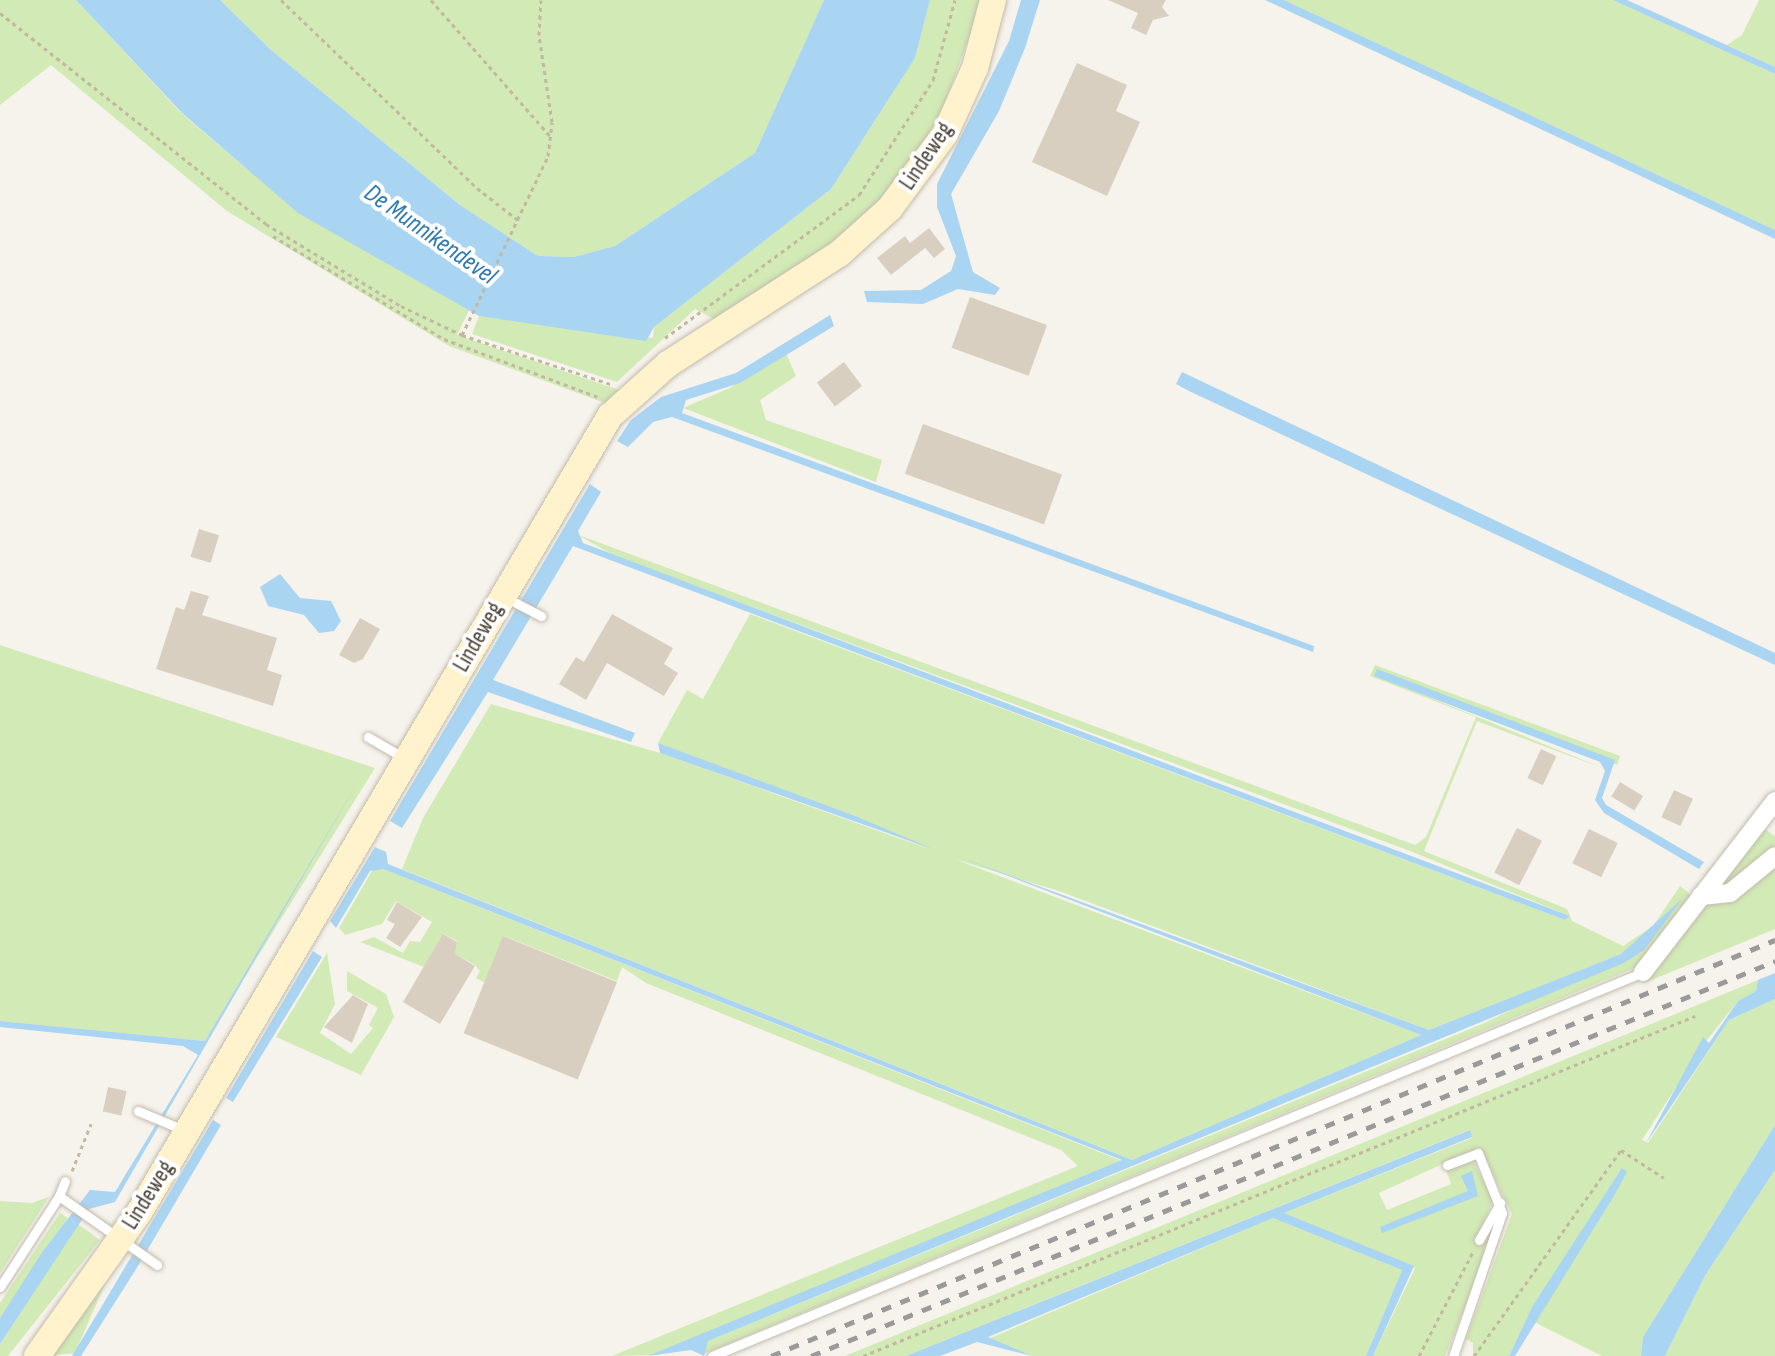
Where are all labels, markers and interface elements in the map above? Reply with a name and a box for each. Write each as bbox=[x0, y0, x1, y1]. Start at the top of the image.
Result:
street label: Lindeweg bbox=[893, 117, 959, 195]
water label: De Munnikendevel bbox=[358, 178, 502, 292]
street label: Lindeweg bbox=[447, 597, 509, 677]
street label: Lindeweg bbox=[116, 1155, 180, 1235]

